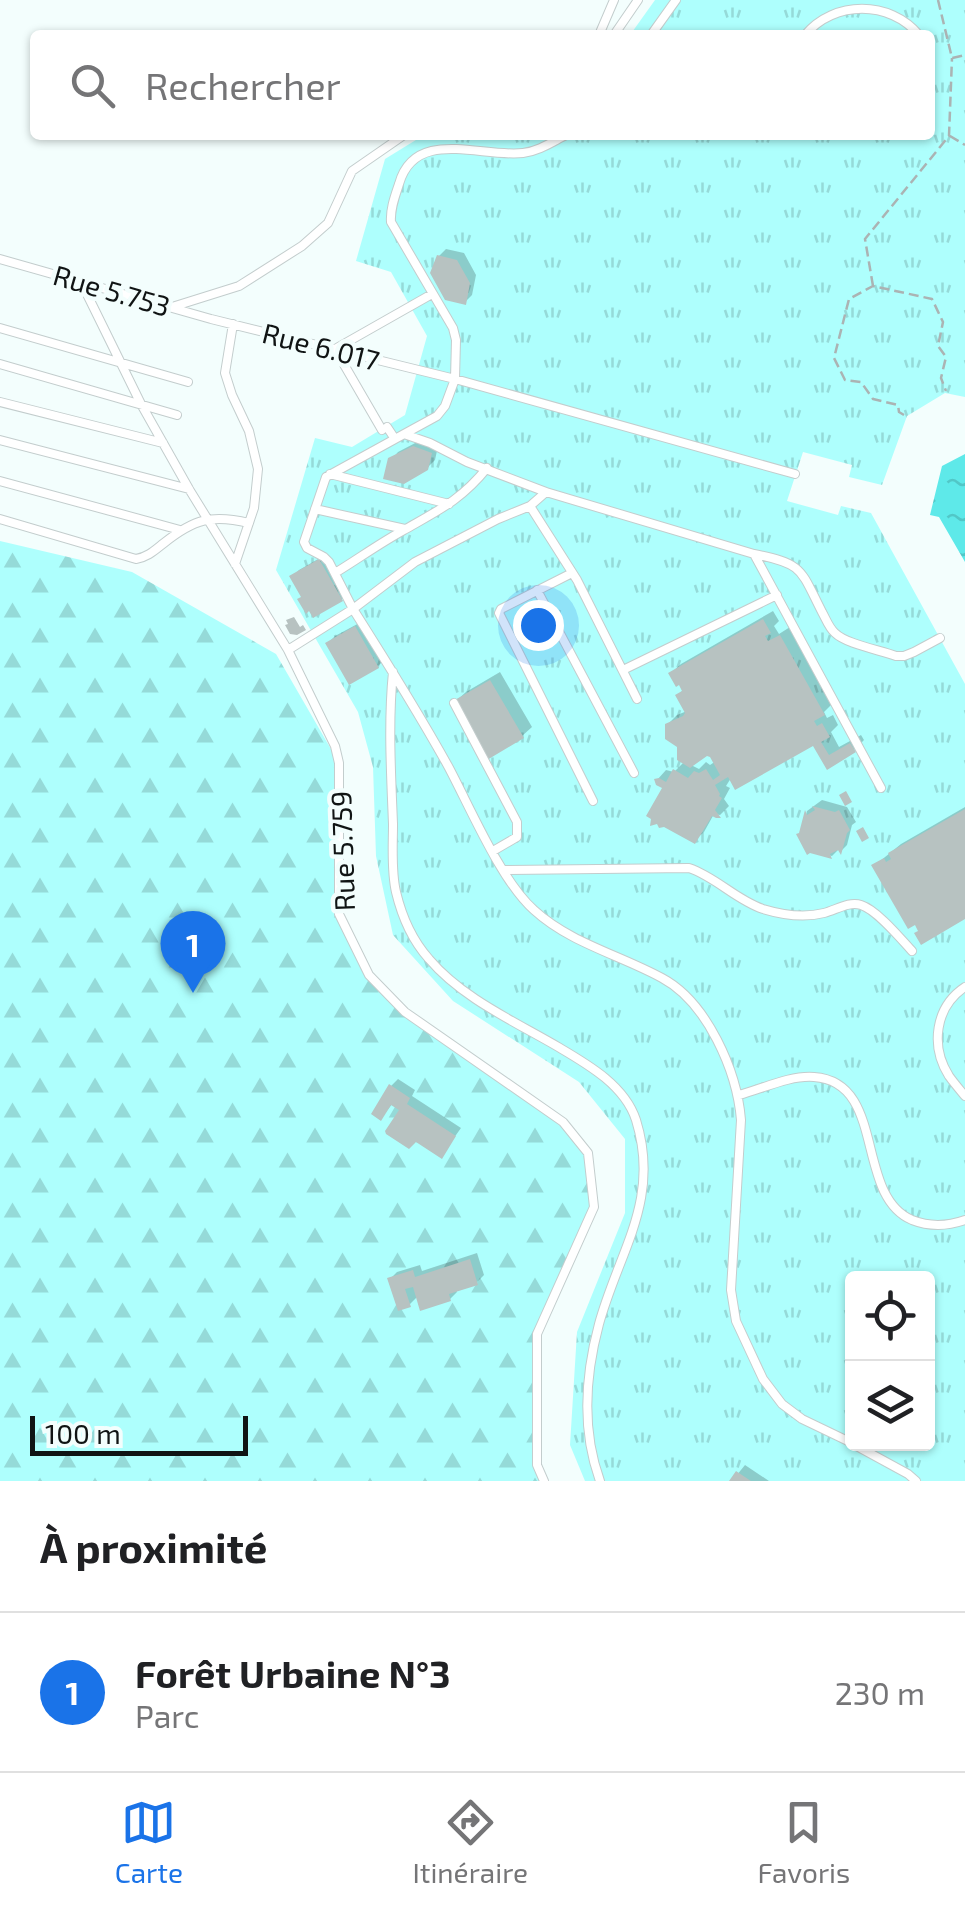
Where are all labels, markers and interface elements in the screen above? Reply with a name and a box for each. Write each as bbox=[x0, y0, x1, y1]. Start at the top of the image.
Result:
search box bbox=[30, 30, 935, 140]
icon: search bbox=[65, 58, 120, 113]
text: Rechercher bbox=[145, 62, 341, 108]
street label: Rue 5.753 bbox=[50, 257, 174, 323]
street label: Rue 6.017 bbox=[259, 315, 383, 377]
your location bbox=[513, 600, 564, 651]
street label: Rue 5.759 bbox=[323, 790, 361, 912]
pin: 1 bbox=[160, 910, 226, 993]
map controls bbox=[845, 1271, 935, 1451]
button: locate bbox=[845, 1271, 935, 1361]
button: layers bbox=[845, 1361, 935, 1451]
scale bar bbox=[30, 1411, 248, 1456]
text: 100 m bbox=[45, 1416, 121, 1450]
text: À proximité bbox=[40, 1521, 267, 1571]
text: Forêt Urbaine N°3 bbox=[135, 1650, 451, 1696]
text: 1 bbox=[66, 1673, 79, 1711]
text: 230 m bbox=[835, 1673, 925, 1711]
text: Parc bbox=[135, 1696, 199, 1734]
tab: Carte bbox=[115, 1795, 183, 1889]
tab: Itinéraire bbox=[412, 1795, 528, 1889]
tab: Favoris bbox=[757, 1795, 850, 1889]

